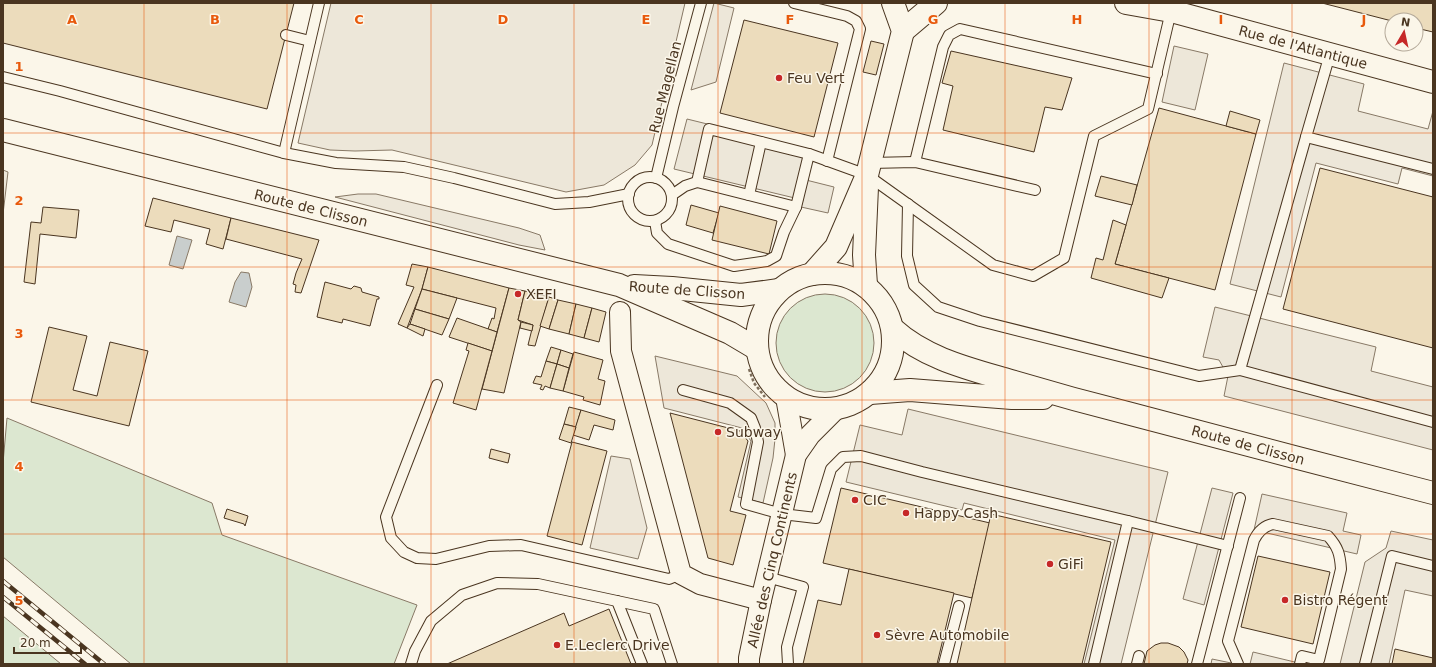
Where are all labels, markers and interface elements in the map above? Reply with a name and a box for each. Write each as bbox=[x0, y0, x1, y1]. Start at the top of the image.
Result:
text: A bbox=[67, 12, 77, 27]
text: B bbox=[210, 12, 220, 27]
text: C bbox=[354, 12, 364, 27]
text: D bbox=[498, 12, 509, 27]
text: E bbox=[642, 12, 650, 27]
text: F bbox=[786, 12, 794, 27]
text: G bbox=[928, 12, 938, 27]
text: H bbox=[1072, 12, 1082, 27]
text: I bbox=[1219, 12, 1223, 27]
text: J bbox=[1361, 12, 1366, 27]
north arrow bbox=[1384, 12, 1424, 52]
text: N bbox=[1400, 15, 1411, 30]
street label: Rue de l'Atlantique bbox=[1237, 22, 1369, 72]
street label: Rue Magellan bbox=[646, 39, 684, 135]
text: 1 bbox=[14, 59, 24, 74]
place label: Feu Vert bbox=[787, 70, 845, 86]
marker: Feu Vert bbox=[774, 73, 784, 83]
street label: Route de Clisson bbox=[252, 186, 370, 230]
text: 2 bbox=[14, 193, 24, 208]
street label: Route de Clisson bbox=[628, 278, 746, 302]
place label: XEFI bbox=[526, 286, 557, 302]
marker: XEFI bbox=[513, 289, 523, 299]
text: 3 bbox=[14, 326, 24, 341]
street label: Route de Clisson bbox=[1190, 422, 1306, 468]
place label: Subway bbox=[726, 424, 781, 440]
marker: Subway bbox=[713, 427, 723, 437]
text: 4 bbox=[14, 459, 24, 474]
street label: Allée des Cinq Continents bbox=[744, 471, 800, 649]
place label: CIC bbox=[863, 492, 887, 508]
marker: CIC bbox=[850, 495, 860, 505]
place label: Happy Cash bbox=[914, 505, 998, 521]
marker: Happy Cash bbox=[901, 508, 911, 518]
place label: GiFi bbox=[1058, 556, 1084, 572]
marker: GiFi bbox=[1045, 559, 1055, 569]
place label: Bistro Régent bbox=[1293, 592, 1388, 608]
text: 5 bbox=[14, 593, 24, 608]
marker: Bistro Régent bbox=[1280, 595, 1290, 605]
place label: Sèvre Automobile bbox=[885, 627, 1009, 643]
scale bar bbox=[14, 629, 81, 655]
marker: Sèvre Automobile bbox=[872, 630, 882, 640]
text: 20 m bbox=[20, 636, 51, 650]
place label: E.Leclerc Drive bbox=[565, 637, 670, 653]
marker: E.Leclerc Drive bbox=[552, 640, 562, 650]

